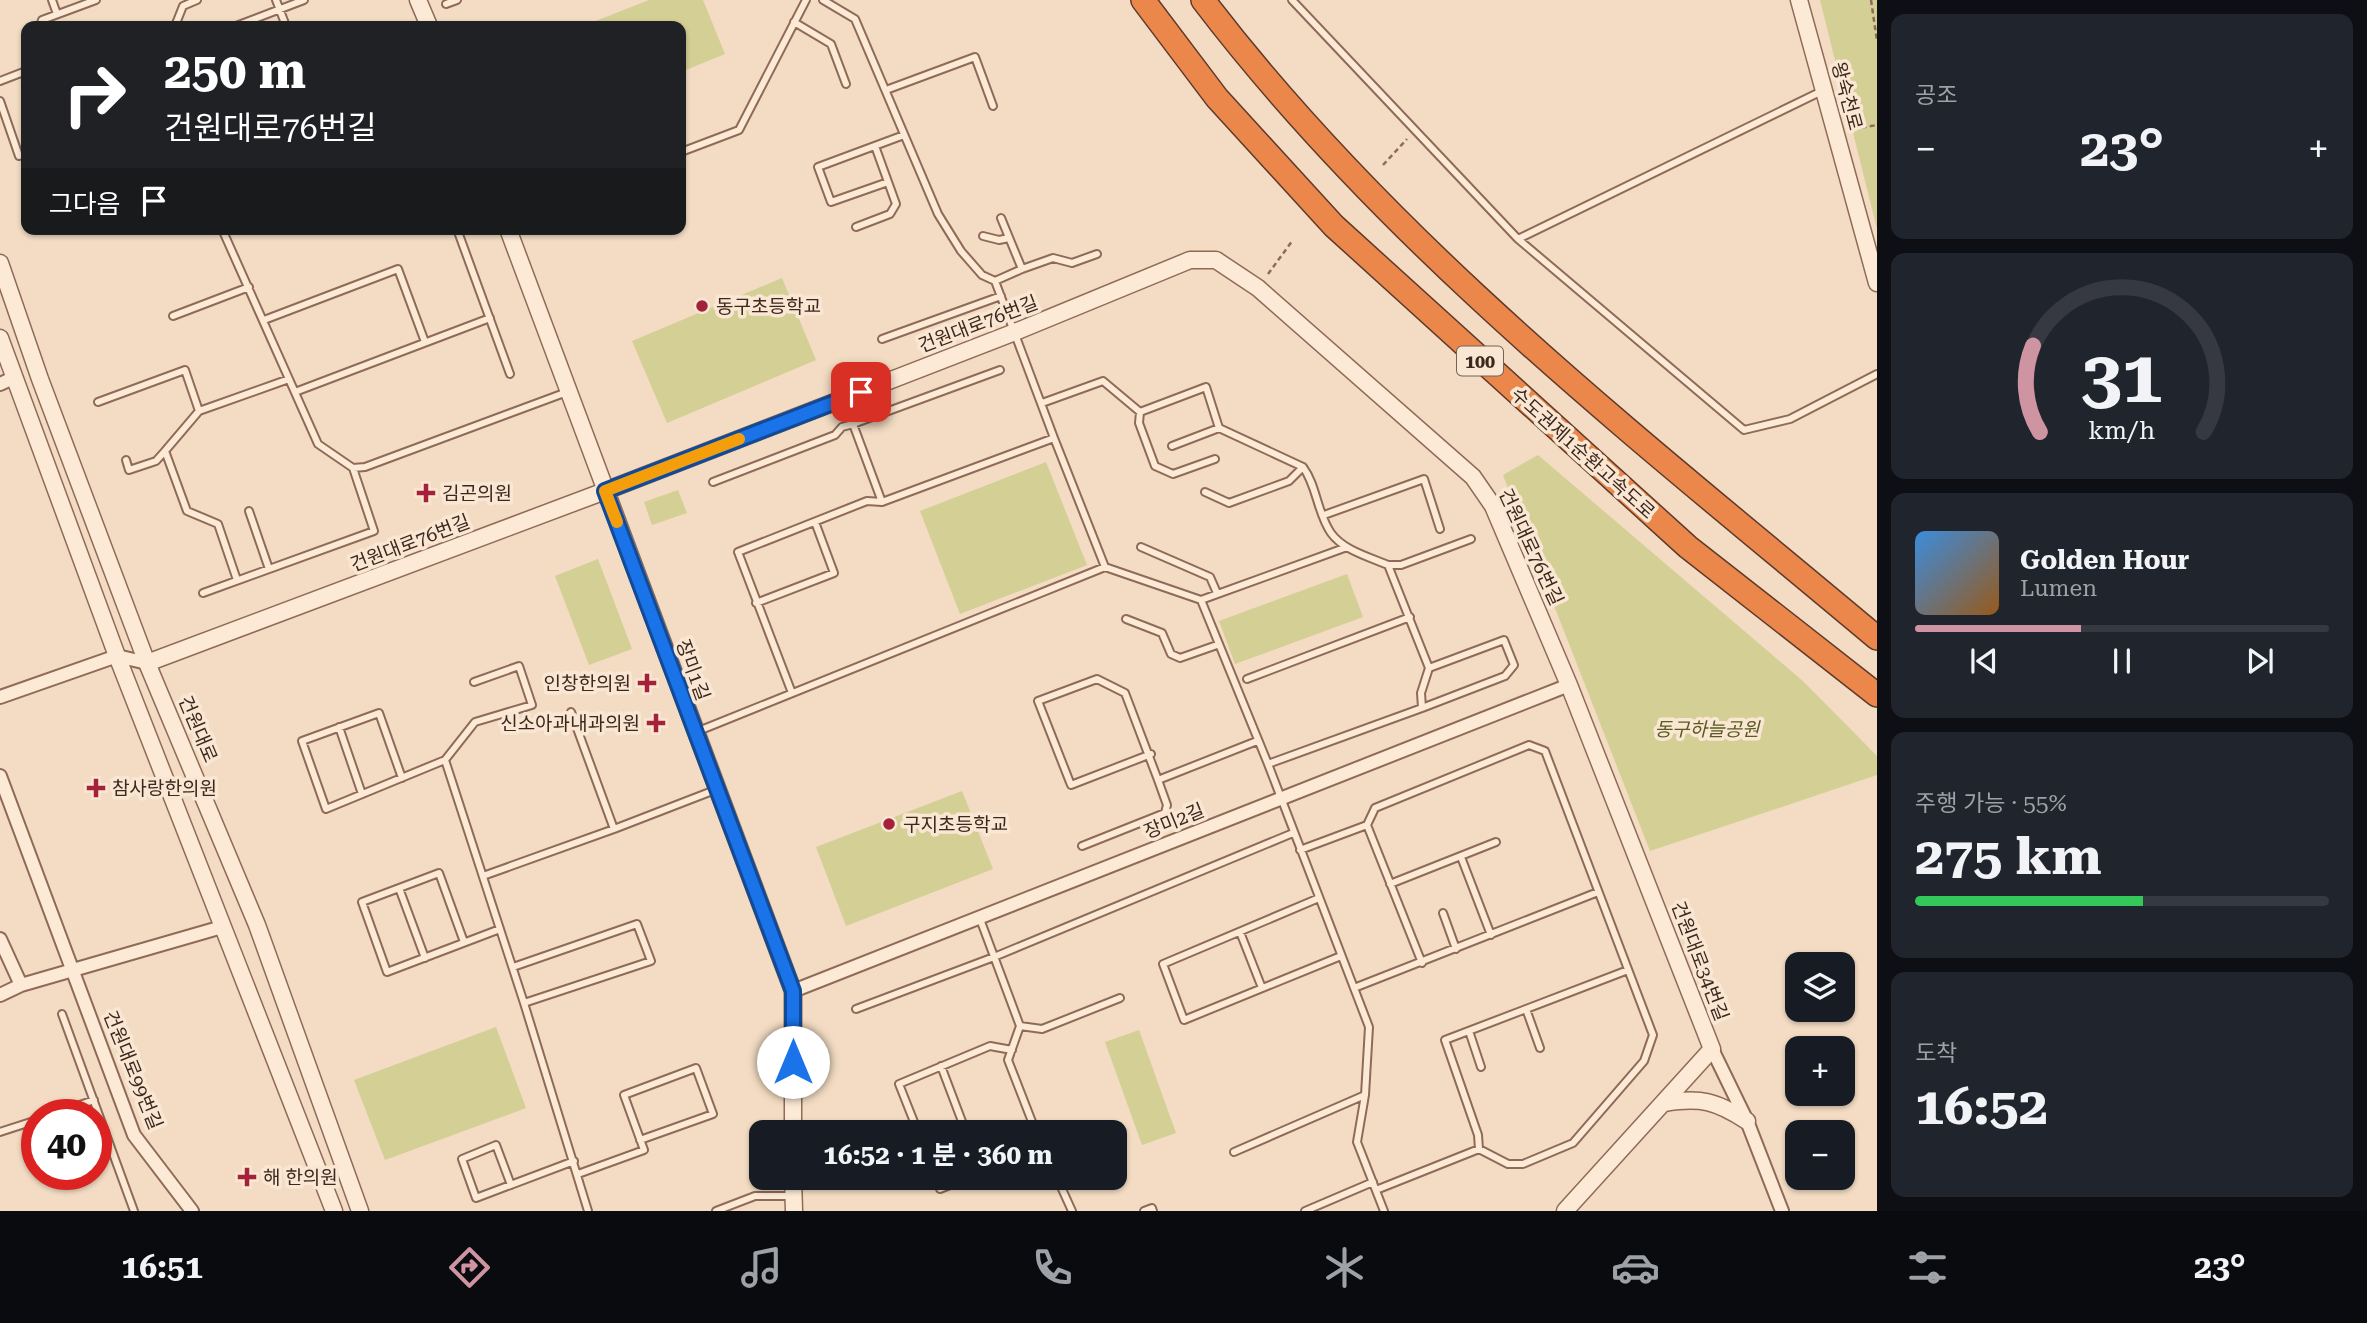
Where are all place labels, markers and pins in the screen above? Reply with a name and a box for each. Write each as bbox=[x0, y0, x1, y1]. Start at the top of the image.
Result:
place label: 동구초등학교 bbox=[716, 295, 821, 318]
marker: 동구초등학교 bbox=[694, 298, 710, 314]
pin bbox=[831, 362, 891, 422]
place label: 김곤의원 bbox=[442, 482, 512, 505]
marker: 김곤의원 bbox=[416, 483, 436, 503]
place label: 인창한의원 bbox=[544, 672, 631, 695]
marker: 인창한의원 bbox=[637, 673, 657, 693]
place label: 신소아과내과의원 bbox=[500, 712, 640, 735]
marker: 신소아과내과의원 bbox=[646, 713, 666, 733]
place label: 참사랑한의원 bbox=[112, 777, 217, 800]
marker: 참사랑한의원 bbox=[86, 778, 106, 798]
place label: 구지초등학교 bbox=[903, 813, 1008, 836]
marker: 구지초등학교 bbox=[881, 816, 897, 832]
place label: 해 한의원 bbox=[263, 1166, 338, 1189]
marker: 해 한의원 bbox=[237, 1167, 257, 1187]

